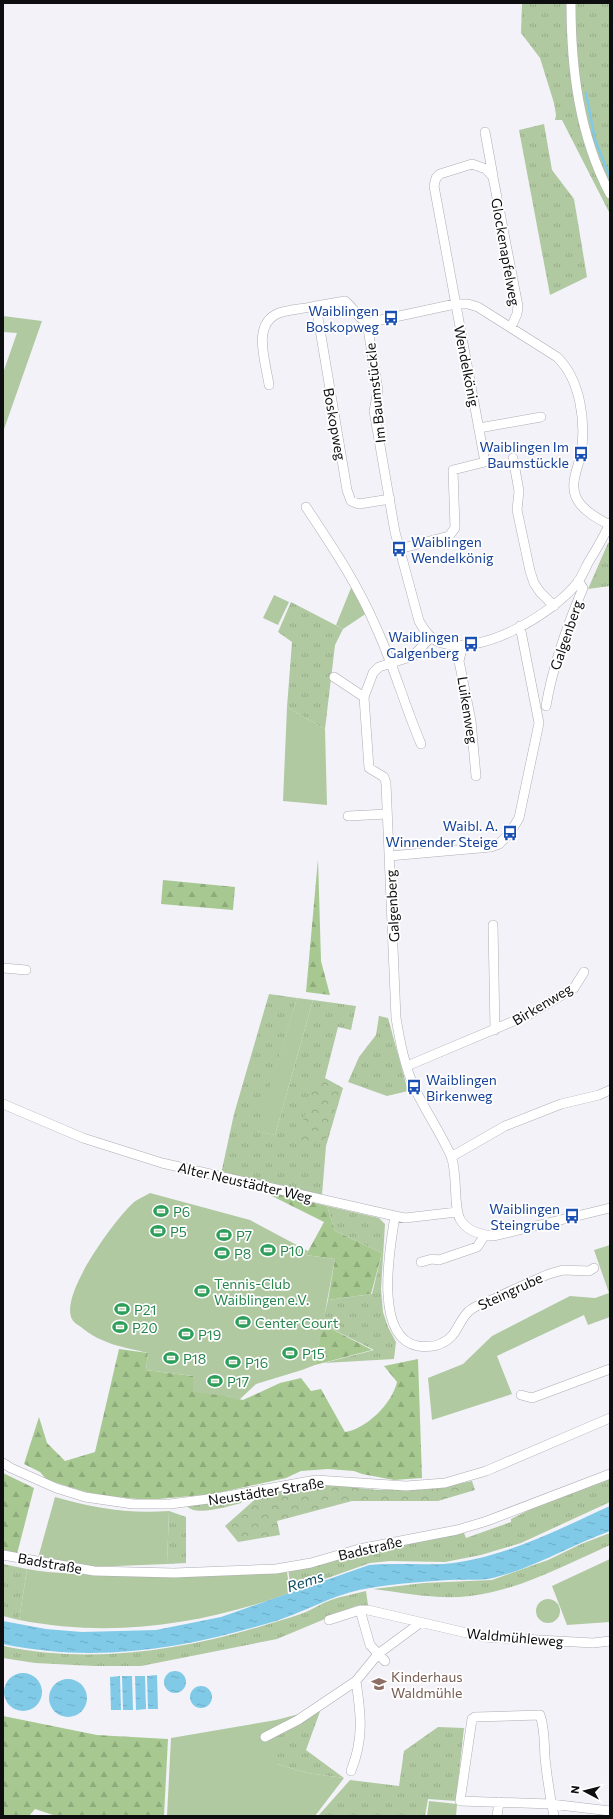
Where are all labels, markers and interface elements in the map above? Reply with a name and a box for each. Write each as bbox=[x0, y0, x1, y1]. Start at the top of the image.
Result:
street label: Glockenapfelweg bbox=[488, 197, 524, 308]
place label: Waiblingen Boskopweg bbox=[306, 302, 379, 335]
bus stop icon: Waiblingen Boskopweg bbox=[382, 309, 400, 327]
street label: Wendelkönig bbox=[451, 324, 483, 409]
street label: Im Baumstückle bbox=[361, 342, 389, 444]
street label: Boskopweg bbox=[320, 386, 350, 462]
place label: Waiblingen Im Baumstückle bbox=[479, 438, 569, 471]
bus stop icon: Waiblingen Im Baumstückle bbox=[572, 445, 590, 463]
place label: Waiblingen Wendelkönig bbox=[411, 533, 494, 566]
bus stop icon: Waiblingen Wendelkönig bbox=[390, 540, 408, 558]
street label: Galgenberg bbox=[546, 597, 586, 672]
place label: Waiblingen Galgenberg bbox=[386, 628, 459, 661]
bus stop icon: Waiblingen Galgenberg bbox=[462, 635, 480, 653]
street label: Luikenweg bbox=[454, 675, 482, 745]
place label: Waibl. A. Winnender Steige bbox=[385, 817, 498, 850]
bus stop icon: Waibl. A. Winnender Steige bbox=[501, 824, 519, 842]
street label: Galgenberg bbox=[382, 869, 402, 943]
street label: Birkenweg bbox=[509, 979, 575, 1028]
place label: Waiblingen Birkenweg bbox=[426, 1071, 497, 1104]
bus stop icon: Waiblingen Birkenweg bbox=[405, 1078, 423, 1096]
street label: Alter Neustädter Weg bbox=[176, 1158, 314, 1206]
place label: Waiblingen Steingrube bbox=[489, 1200, 560, 1233]
sports icon: P6 bbox=[152, 1202, 170, 1220]
place label: P6 bbox=[173, 1203, 190, 1220]
bus stop icon: Waiblingen Steingrube bbox=[563, 1207, 581, 1225]
sports icon: P5 bbox=[149, 1222, 167, 1240]
place label: P5 bbox=[170, 1223, 187, 1240]
sports icon: P7 bbox=[215, 1226, 233, 1244]
place label: P7 bbox=[236, 1227, 252, 1244]
sports icon: P10 bbox=[259, 1241, 277, 1259]
place label: P10 bbox=[280, 1242, 304, 1259]
sports icon: P8 bbox=[213, 1244, 231, 1262]
place label: P8 bbox=[234, 1245, 251, 1262]
street label: Steingrube bbox=[475, 1269, 545, 1313]
place label: Tennis-Club Waiblingen e.V. bbox=[214, 1275, 309, 1308]
sports icon: Tennis-Club Waiblingen e.V. bbox=[193, 1282, 211, 1300]
sports icon: P21 bbox=[113, 1300, 131, 1318]
place label: P21 bbox=[134, 1301, 157, 1318]
sports icon: Center Court bbox=[234, 1313, 252, 1331]
place label: Center Court bbox=[255, 1314, 339, 1331]
sports icon: P20 bbox=[111, 1318, 129, 1336]
place label: P20 bbox=[132, 1319, 158, 1336]
sports icon: P19 bbox=[177, 1325, 195, 1343]
place label: P19 bbox=[198, 1326, 221, 1343]
sports icon: P15 bbox=[281, 1344, 299, 1362]
place label: P15 bbox=[302, 1345, 325, 1362]
sports icon: P18 bbox=[162, 1349, 180, 1367]
place label: P18 bbox=[183, 1350, 206, 1367]
sports icon: P16 bbox=[224, 1353, 242, 1371]
place label: P16 bbox=[245, 1354, 268, 1371]
sports icon: P17 bbox=[206, 1372, 224, 1390]
place label: P17 bbox=[227, 1373, 249, 1390]
street label: Neustädter Straße bbox=[207, 1473, 325, 1509]
street label: Badstraße bbox=[336, 1532, 404, 1564]
street label: Badstraße bbox=[16, 1549, 84, 1577]
water label: Rems bbox=[284, 1567, 326, 1595]
street label: Waldmühleweg bbox=[466, 1624, 565, 1650]
place label: Kinderhaus Waldmühle bbox=[391, 1668, 463, 1701]
school or university icon: Kinderhaus Waldmühle bbox=[370, 1675, 388, 1693]
north arrow bbox=[565, 1771, 605, 1811]
text: N bbox=[568, 1785, 582, 1795]

